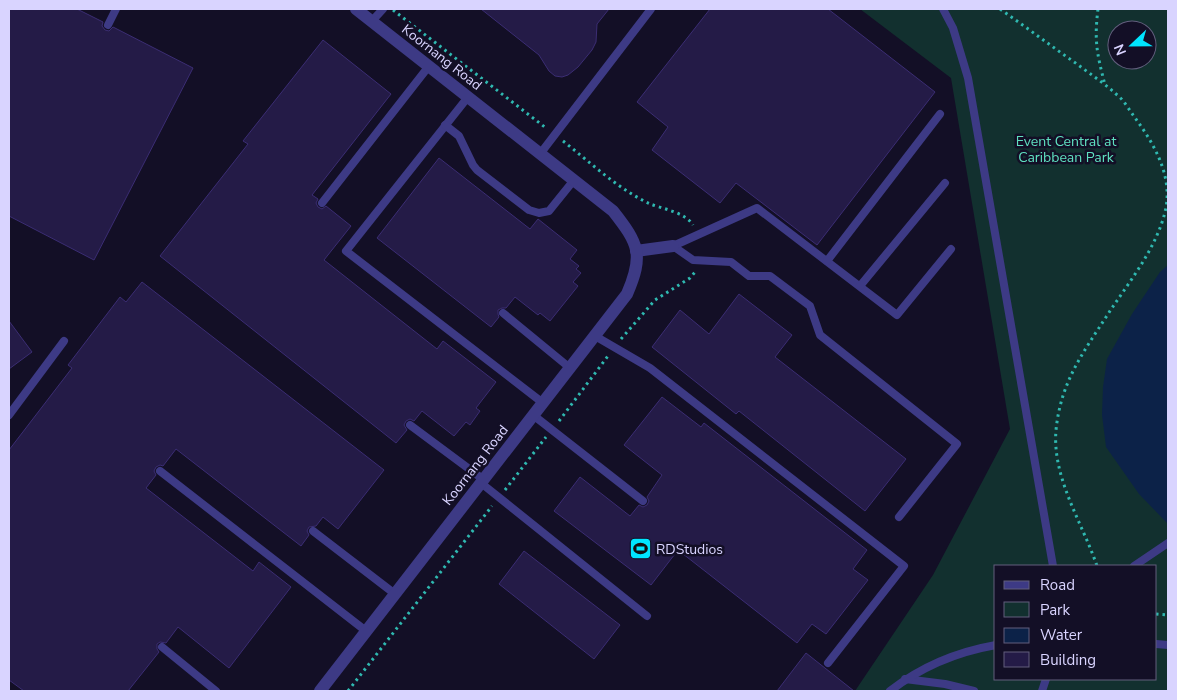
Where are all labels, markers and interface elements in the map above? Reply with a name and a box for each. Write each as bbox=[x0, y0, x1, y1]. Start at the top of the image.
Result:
street label: Koornang Road bbox=[398, 20, 486, 95]
north arrow bbox=[1107, 20, 1157, 70]
text: N bbox=[1110, 41, 1131, 58]
park label: Event Central at Caribbean Park bbox=[1016, 132, 1116, 167]
street label: Koornang Road bbox=[438, 421, 513, 509]
sports icon: RDStudios bbox=[628, 537, 652, 561]
place label: RDStudios bbox=[656, 540, 723, 559]
legend bbox=[994, 565, 1157, 680]
text: Road bbox=[1040, 575, 1075, 595]
text: Park bbox=[1040, 600, 1070, 620]
text: Water bbox=[1040, 625, 1083, 645]
text: Building bbox=[1040, 650, 1096, 670]

